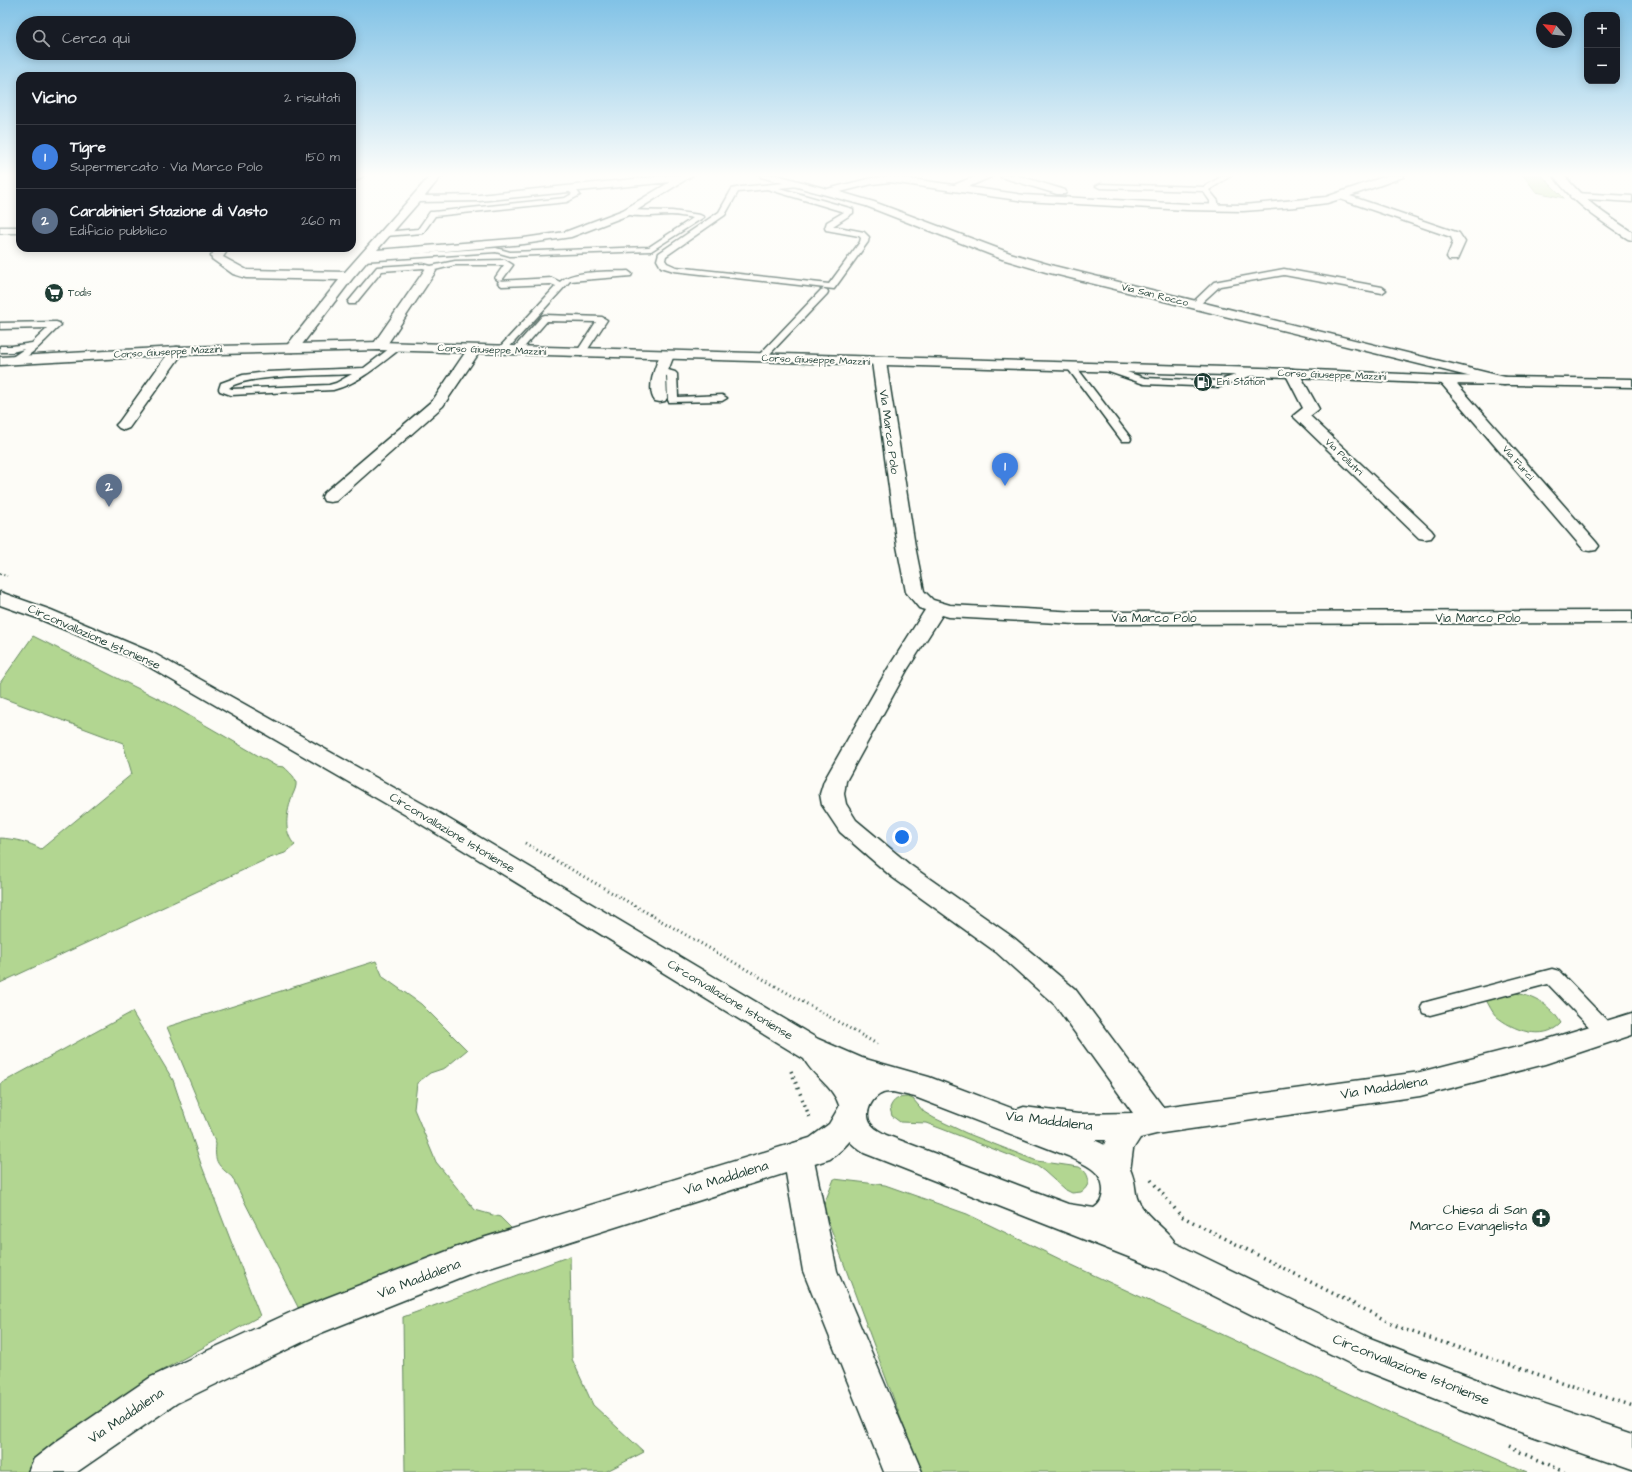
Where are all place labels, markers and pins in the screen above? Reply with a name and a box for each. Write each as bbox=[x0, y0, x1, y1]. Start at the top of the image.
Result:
supermarket icon: Todis bbox=[43, 282, 65, 304]
place label: Todis bbox=[68, 286, 92, 300]
fuel station icon: Eni Station bbox=[1192, 371, 1214, 393]
place label: Eni Station bbox=[1217, 375, 1265, 389]
pin: 1 bbox=[992, 453, 1018, 486]
pin: 2 bbox=[96, 474, 122, 507]
place label: Chiesa di San Marco Evangelista bbox=[1410, 1200, 1527, 1236]
church icon: Chiesa di San Marco Evangelista bbox=[1530, 1207, 1552, 1229]

